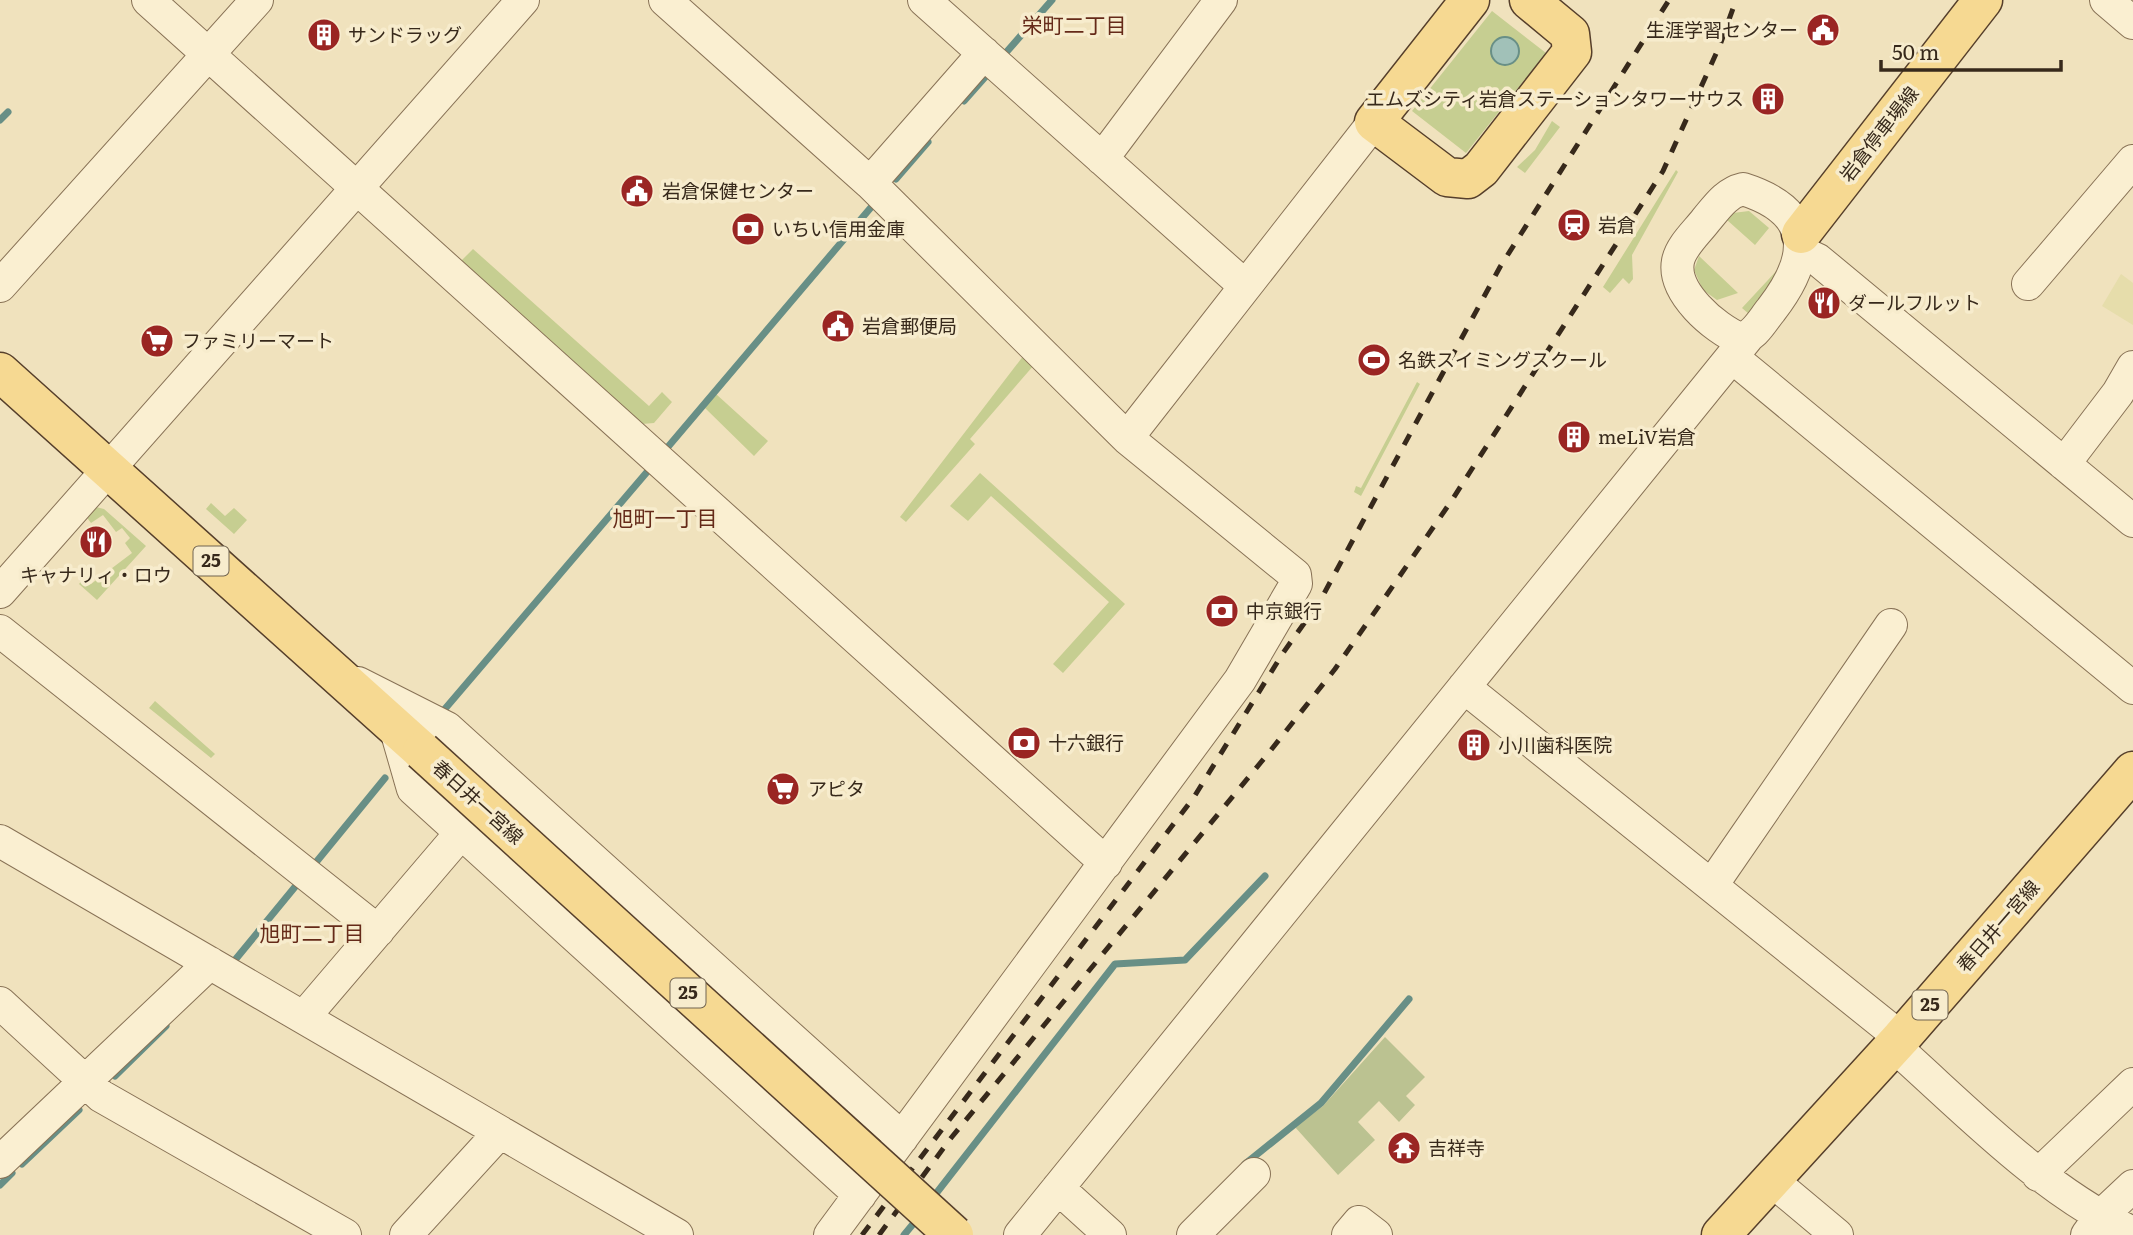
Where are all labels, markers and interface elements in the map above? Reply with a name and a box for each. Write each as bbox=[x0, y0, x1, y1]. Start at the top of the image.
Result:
district label: 栄町二丁目 bbox=[1022, 8, 1127, 39]
public building icon: 生涯学習センター bbox=[1804, 11, 1842, 49]
place label: 生涯学習センター bbox=[1646, 15, 1798, 43]
building icon: サンドラッグ bbox=[305, 16, 343, 54]
place label: サンドラッグ bbox=[348, 20, 462, 48]
scale bar bbox=[1881, 28, 2061, 72]
text: 50 m bbox=[1892, 35, 1939, 66]
building icon: エムズシティ岩倉ステーションタワーサウス bbox=[1749, 80, 1787, 118]
street label: 岩倉停車場線 bbox=[1832, 80, 1924, 187]
place label: エムズシティ岩倉ステーションタワーサウス bbox=[1366, 84, 1744, 112]
public building icon: 岩倉保健センター bbox=[618, 172, 656, 210]
place label: 岩倉保健センター bbox=[662, 176, 814, 204]
station icon: 岩倉 bbox=[1555, 206, 1593, 244]
bank icon: いちい信用金庫 bbox=[729, 210, 767, 248]
place label: 岩倉 bbox=[1598, 210, 1636, 238]
place label: いちい信用金庫 bbox=[772, 214, 905, 242]
restaurant icon: ダールフルット bbox=[1805, 284, 1843, 322]
place label: ダールフルット bbox=[1848, 288, 1981, 316]
public building icon: 岩倉郵便局 bbox=[819, 307, 857, 345]
place label: 岩倉郵便局 bbox=[862, 311, 957, 339]
supermarket icon: ファミリーマート bbox=[138, 322, 176, 360]
place label: ファミリーマート bbox=[182, 326, 334, 354]
sports icon: 名鉄スイミングスクール bbox=[1355, 341, 1393, 379]
place label: 名鉄スイミングスクール bbox=[1398, 345, 1607, 373]
building icon: meLiV岩倉 bbox=[1555, 418, 1593, 456]
place label: meLiV岩倉 bbox=[1598, 422, 1696, 450]
district label: 旭町一丁目 bbox=[613, 501, 718, 532]
restaurant icon: キャナリィ・ロウ bbox=[77, 523, 115, 561]
road number: 25 bbox=[194, 546, 228, 576]
place label: キャナリィ・ロウ bbox=[20, 560, 172, 588]
bank icon: 中京銀行 bbox=[1203, 592, 1241, 630]
place label: 中京銀行 bbox=[1246, 596, 1322, 624]
bank icon: 十六銀行 bbox=[1005, 724, 1043, 762]
building icon: 小川歯科医院 bbox=[1455, 726, 1493, 764]
place label: 十六銀行 bbox=[1048, 728, 1124, 756]
place label: 小川歯科医院 bbox=[1498, 730, 1612, 758]
street label: 春日井一宮線 bbox=[427, 753, 530, 850]
supermarket icon: アピタ bbox=[764, 770, 802, 808]
place label: アピタ bbox=[808, 774, 865, 802]
street label: 春日井一宮線 bbox=[1949, 873, 2045, 978]
district label: 旭町二丁目 bbox=[260, 916, 365, 947]
road number: 25 bbox=[670, 978, 706, 1008]
road number: 25 bbox=[1912, 990, 1948, 1020]
temple icon: 吉祥寺 bbox=[1385, 1129, 1423, 1167]
place label: 吉祥寺 bbox=[1428, 1133, 1485, 1161]

